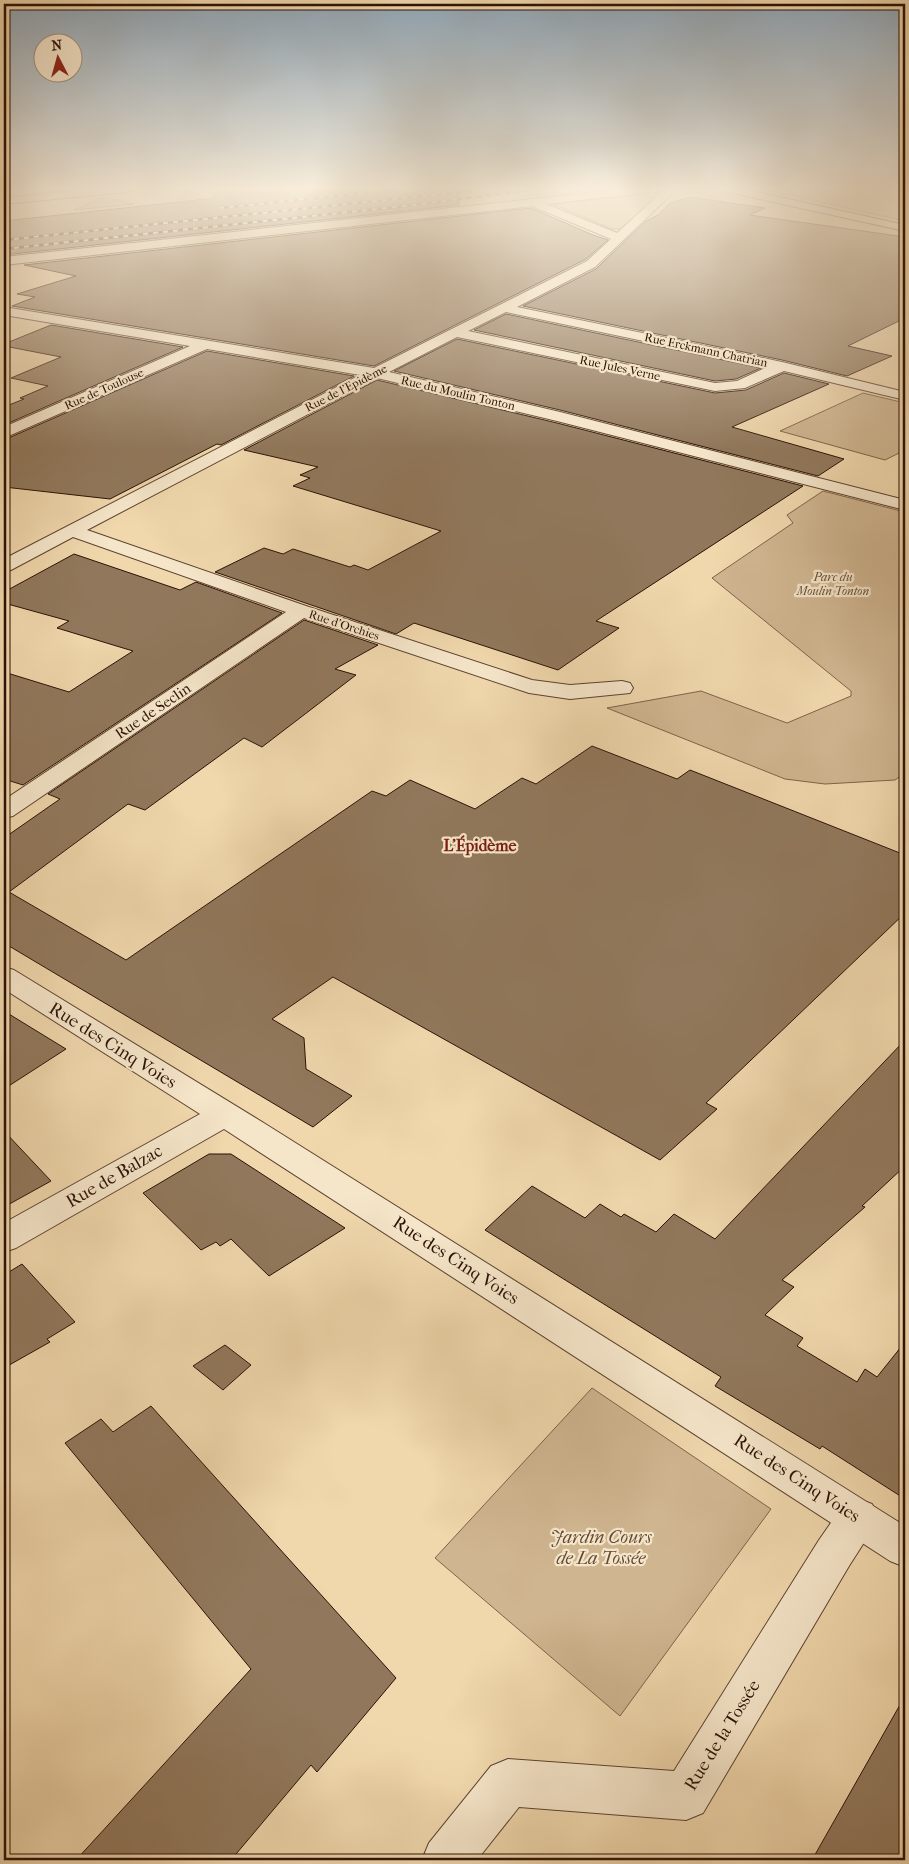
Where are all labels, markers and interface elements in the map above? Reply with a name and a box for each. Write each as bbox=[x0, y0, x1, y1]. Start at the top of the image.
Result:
north arrow bbox=[32, 32, 82, 82]
text: N bbox=[51, 37, 63, 55]
street label: Rue Erckmann Chatrian bbox=[643, 330, 769, 370]
street label: Rue Jules Verne bbox=[578, 353, 662, 383]
street label: Rue de l'Epidème bbox=[303, 361, 389, 415]
street label: Rue de Toulouse bbox=[62, 365, 146, 413]
street label: Rue du Moulin Tonton bbox=[400, 373, 516, 413]
park label: Parc du Moulin Tonton bbox=[796, 570, 869, 598]
street label: Rue d'Orchies bbox=[307, 607, 382, 643]
street label: Rue de Seclin bbox=[112, 679, 195, 743]
district label: L'Épidème bbox=[444, 835, 517, 856]
street label: Rue des Cinq Voies bbox=[45, 998, 181, 1093]
street label: Rue de Balzac bbox=[62, 1140, 166, 1212]
street label: Rue des Cinq Voies bbox=[389, 1212, 523, 1309]
street label: Rue des Cinq Voies bbox=[730, 1430, 864, 1527]
park label: Jardin Cours de La Tossée bbox=[550, 1527, 652, 1569]
street label: Rue de la Tossée bbox=[680, 1676, 765, 1794]

